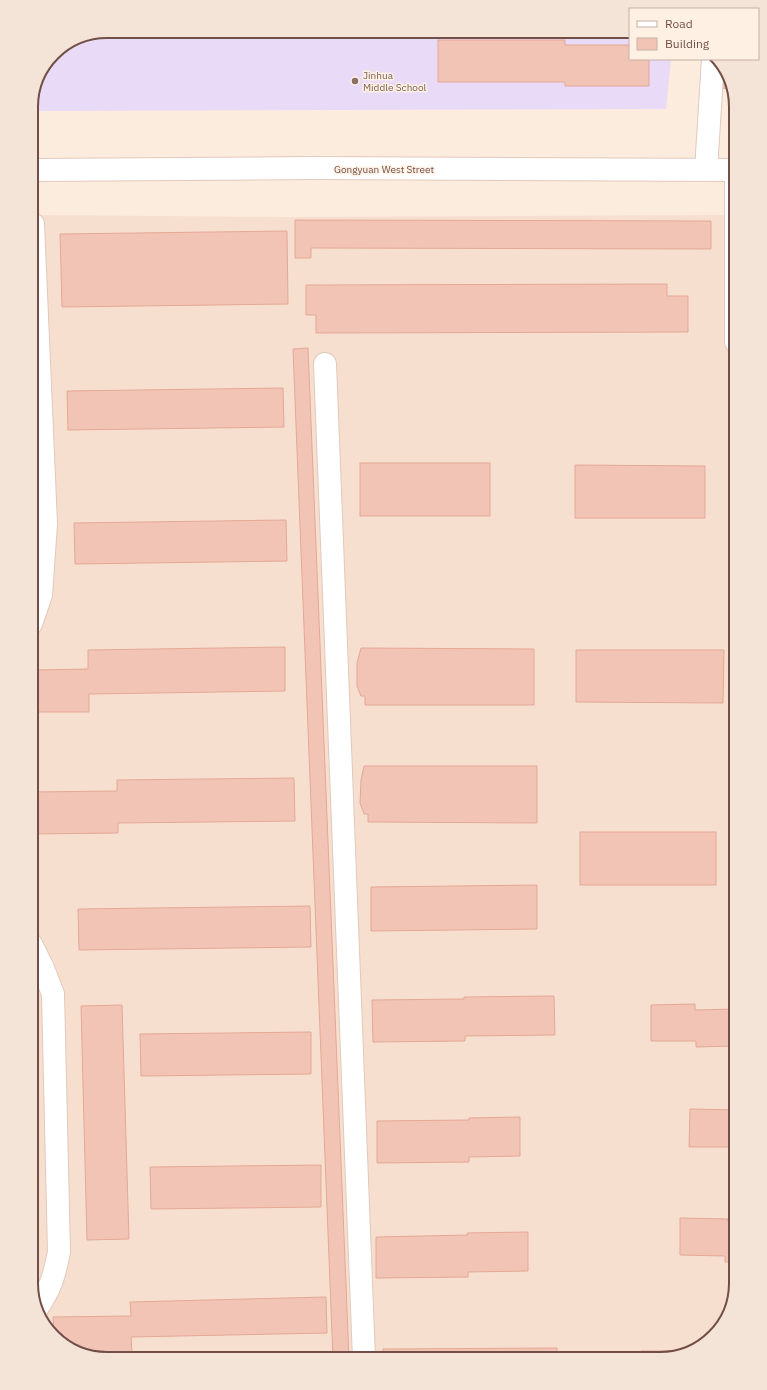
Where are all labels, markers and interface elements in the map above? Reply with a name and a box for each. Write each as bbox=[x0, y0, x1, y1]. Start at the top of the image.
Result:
legend bbox=[629, 8, 759, 60]
text: Road bbox=[665, 16, 693, 31]
text: Building bbox=[665, 36, 710, 51]
place label: Jinhua Middle School bbox=[363, 69, 427, 94]
marker: Jinhua Middle School bbox=[350, 76, 360, 86]
street label: Gongyuan West Street bbox=[334, 163, 434, 176]

